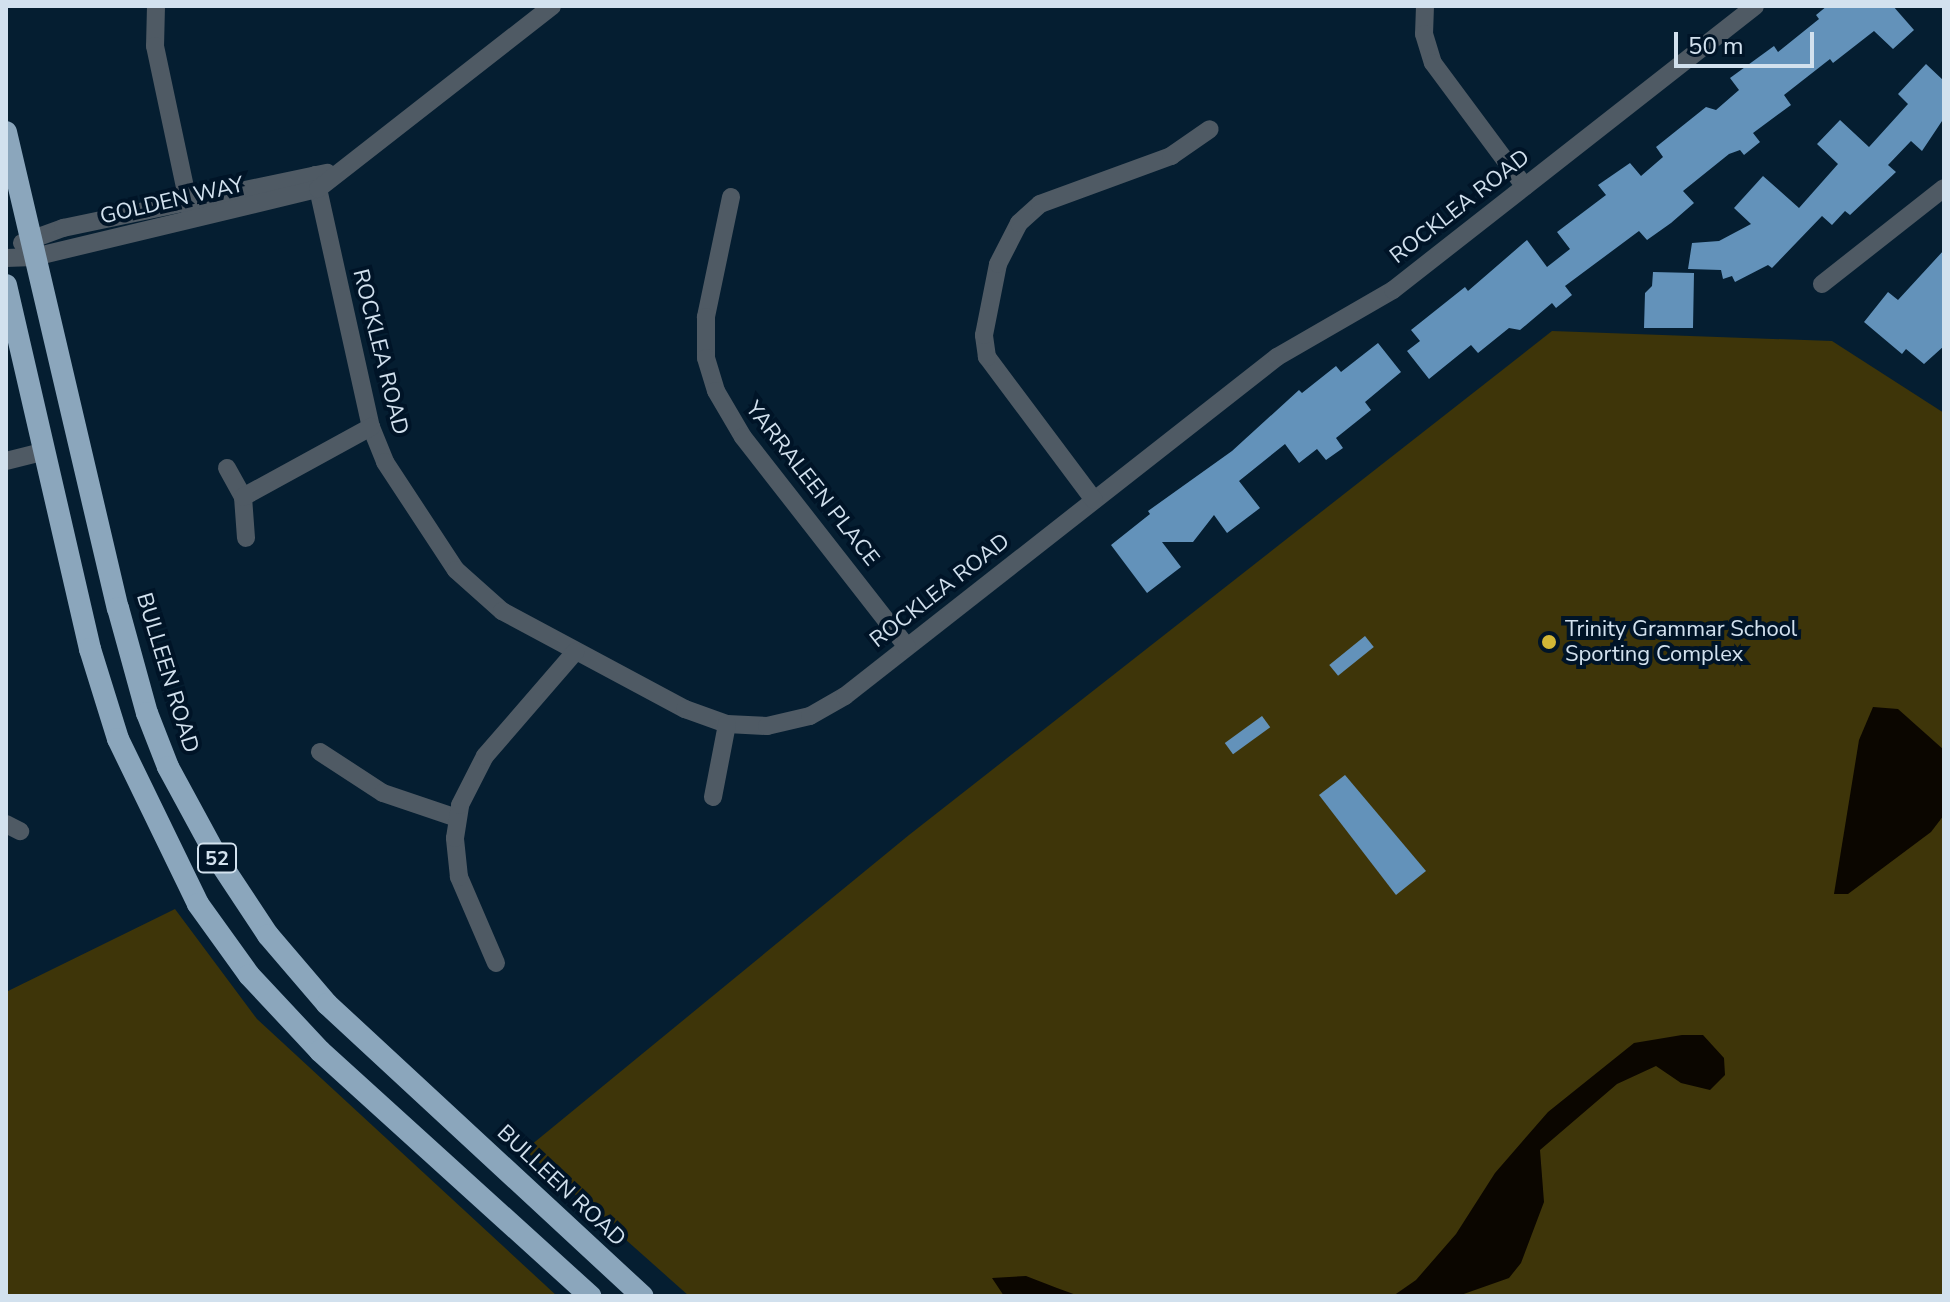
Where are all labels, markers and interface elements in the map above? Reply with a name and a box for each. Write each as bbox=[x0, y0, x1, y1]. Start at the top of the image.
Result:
scale bar bbox=[1678, 16, 1818, 66]
text: 50 m bbox=[1688, 30, 1744, 62]
street label: ROCKLEA ROAD bbox=[1385, 144, 1535, 270]
street label: GOLDEN WAY bbox=[98, 172, 246, 230]
street label: ROCKLEA ROAD bbox=[347, 266, 413, 438]
street label: YARRALEEN PLACE bbox=[740, 397, 884, 571]
street label: ROCKLEA ROAD bbox=[865, 528, 1015, 654]
street label: BULLEEN ROAD bbox=[130, 590, 204, 756]
place label: Trinity Grammar School Sporting Complex bbox=[1565, 616, 1797, 668]
marker: Trinity Grammar School Sporting Complex bbox=[1540, 633, 1558, 651]
road number: 52 bbox=[197, 842, 237, 874]
street label: BULLEEN ROAD bbox=[491, 1120, 631, 1252]

